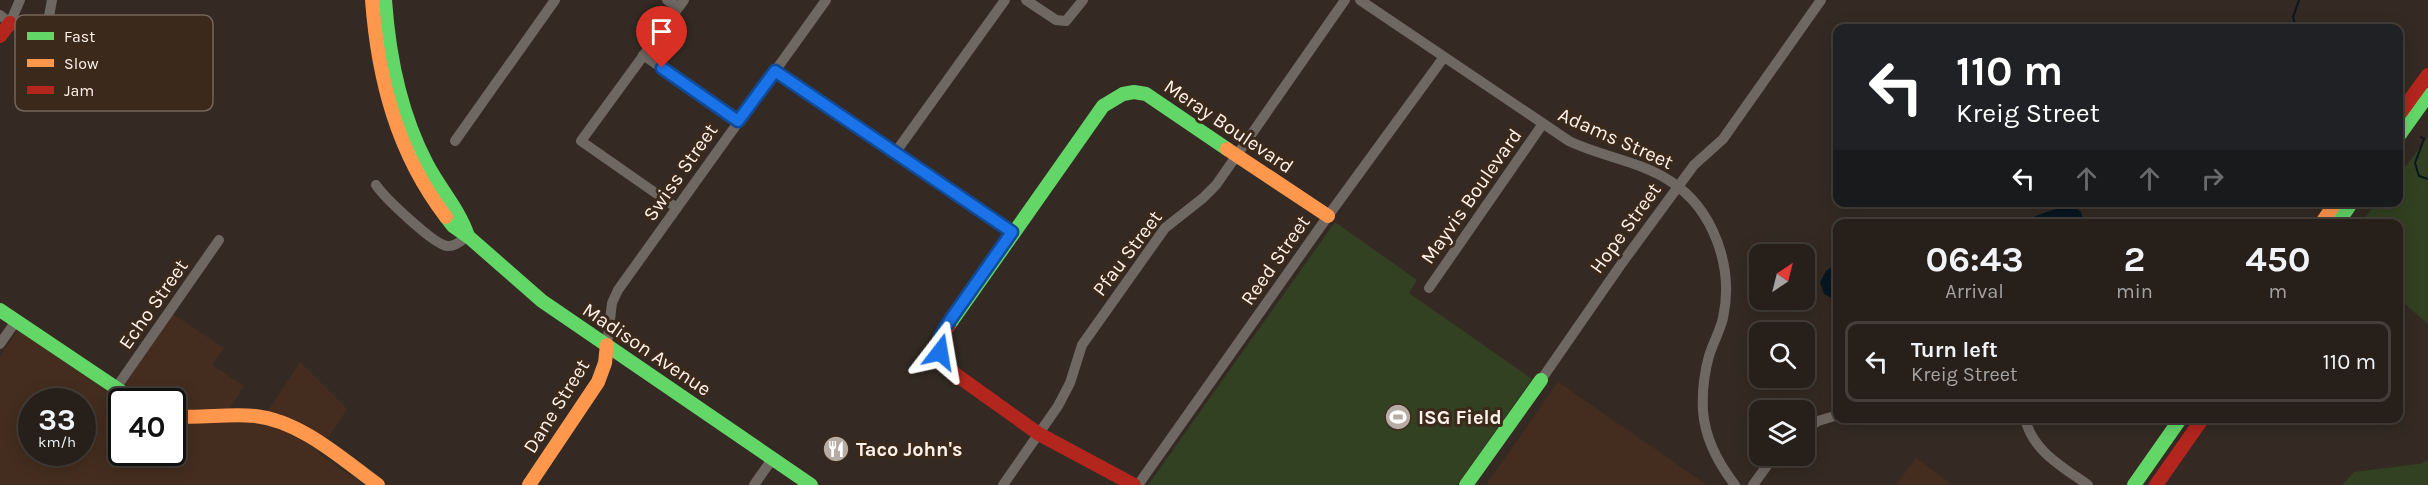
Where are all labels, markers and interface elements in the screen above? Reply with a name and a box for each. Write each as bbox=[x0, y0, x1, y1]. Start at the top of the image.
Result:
pin bbox=[636, 6, 687, 68]
legend bbox=[15, 15, 213, 111]
icon: arrive bbox=[645, 15, 678, 48]
text: Fast bbox=[64, 27, 95, 46]
text: 110 m bbox=[1956, 46, 2063, 96]
icon: left bbox=[1857, 48, 1935, 126]
text: Slow bbox=[64, 54, 99, 73]
street label: Meray Boulevard bbox=[1160, 75, 1298, 178]
text: Jam bbox=[64, 81, 94, 100]
text: Kreig Street bbox=[1956, 97, 2100, 129]
street label: Adams Street bbox=[1555, 103, 1677, 174]
street label: Swiss Street bbox=[639, 119, 723, 225]
street label: Mayvis Boulevard bbox=[1416, 124, 1527, 268]
icon: left bbox=[2007, 162, 2040, 195]
icon: ahead bbox=[2070, 162, 2103, 195]
icon: ahead bbox=[2133, 162, 2166, 195]
icon: right bbox=[2196, 162, 2229, 195]
street label: Hope Street bbox=[1585, 178, 1666, 278]
street label: Pfau Street bbox=[1088, 206, 1167, 300]
street label: Reed Street bbox=[1236, 211, 1315, 310]
text: 06:43 bbox=[1925, 238, 2024, 280]
text: 2 bbox=[2124, 238, 2145, 280]
text: 450 bbox=[2245, 238, 2311, 280]
north arrow bbox=[1749, 244, 1815, 310]
map controls bbox=[1749, 244, 1815, 466]
street label: Echo Street bbox=[114, 255, 193, 354]
text: Arrival bbox=[1945, 280, 2004, 303]
text: min bbox=[2116, 280, 2153, 303]
text: m bbox=[2269, 280, 2287, 303]
street label: Madison Avenue bbox=[578, 298, 715, 401]
position arrow bbox=[908, 320, 972, 384]
button: search bbox=[1749, 322, 1815, 388]
text: Turn left bbox=[1911, 337, 1998, 363]
icon: left bbox=[1860, 345, 1893, 378]
text: 110 m bbox=[2323, 349, 2376, 375]
street label: Dane Street bbox=[519, 355, 595, 457]
text: Kreig Street bbox=[1911, 363, 2018, 386]
speed limit sign: 40 bbox=[108, 388, 186, 466]
button: layers bbox=[1749, 400, 1815, 466]
text: 33 bbox=[38, 402, 76, 438]
sports icon: ISG Field bbox=[1383, 402, 1413, 432]
place label: ISG Field bbox=[1418, 406, 1502, 429]
text: km/h bbox=[38, 433, 76, 451]
restaurant icon: Taco John's bbox=[821, 434, 851, 464]
place label: Taco John's bbox=[856, 438, 963, 461]

